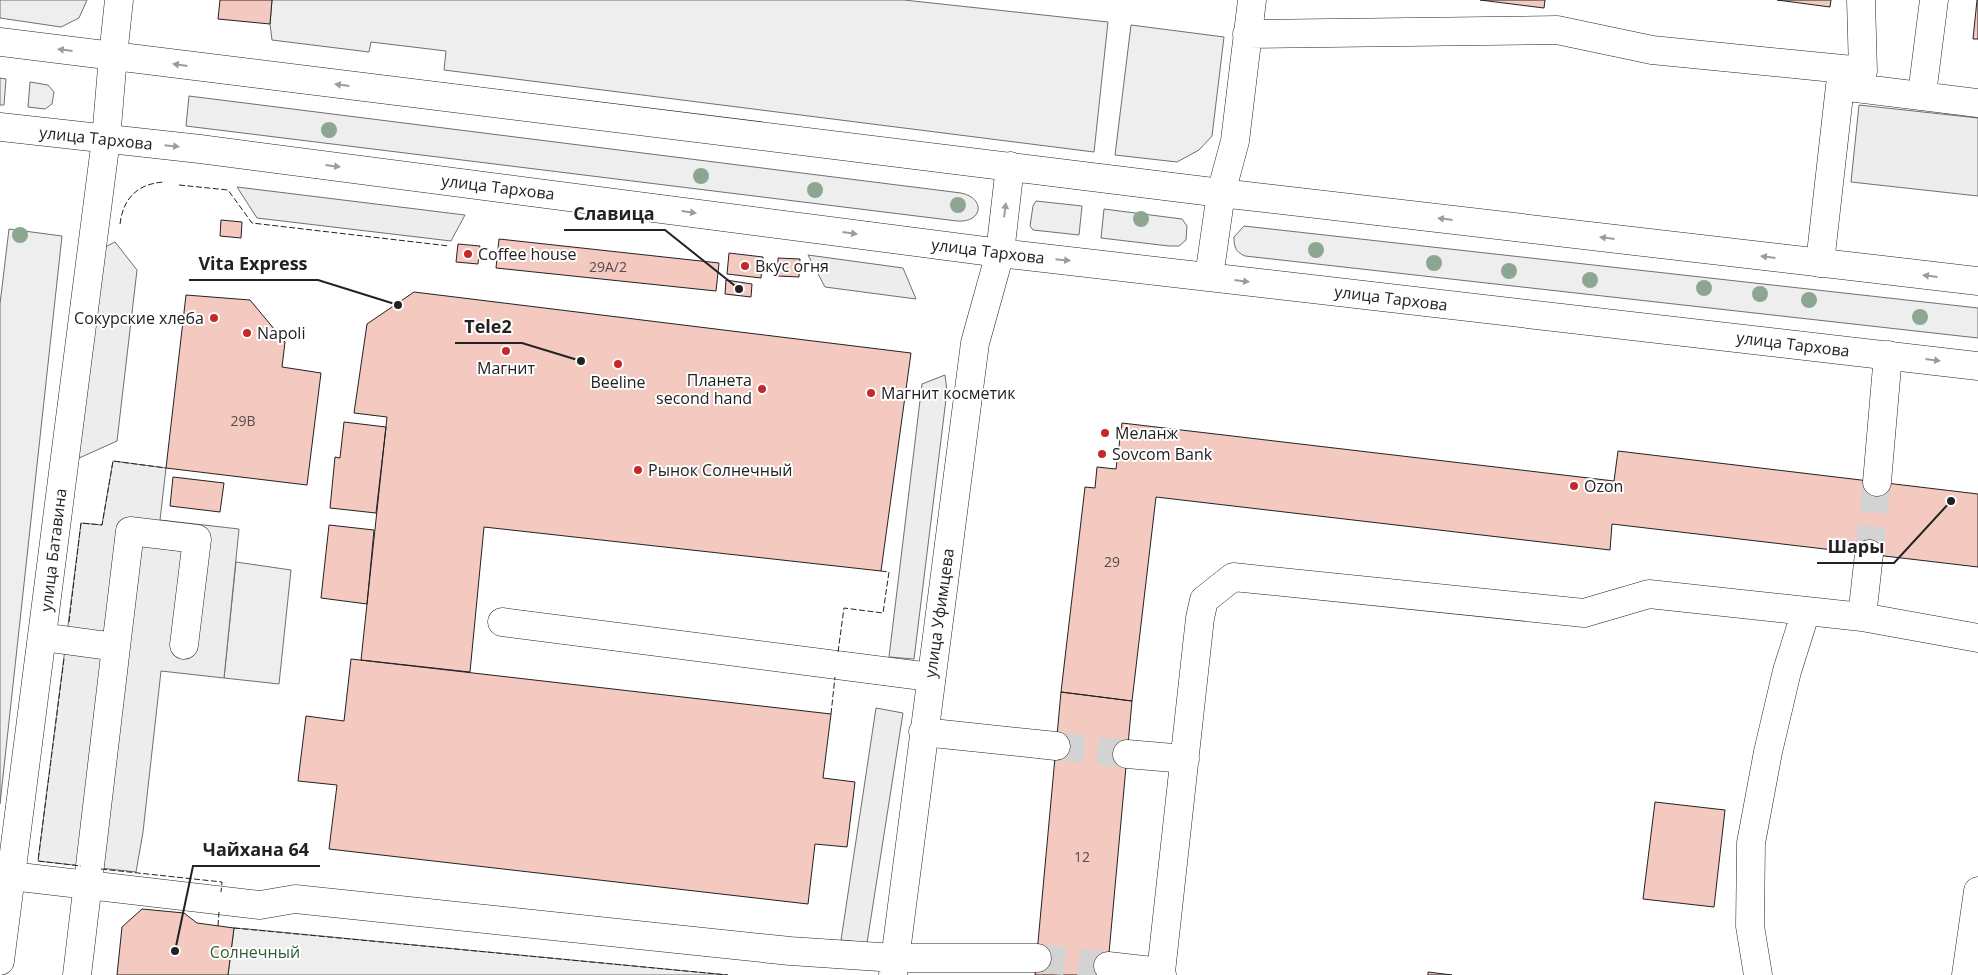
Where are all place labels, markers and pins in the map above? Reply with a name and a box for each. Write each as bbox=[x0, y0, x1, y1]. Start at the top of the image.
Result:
callout: Славица bbox=[564, 197, 665, 230]
place label: Coffee house bbox=[478, 243, 576, 265]
callout: Vita Express bbox=[189, 247, 318, 280]
marker: Coffee house bbox=[462, 248, 474, 260]
place label: Вкус огня bbox=[755, 255, 829, 277]
marker: Вкус огня bbox=[739, 260, 751, 272]
place label: Сокурские хлеба bbox=[74, 307, 204, 329]
callout: Tele2 bbox=[455, 310, 522, 343]
marker: Сокурские хлеба bbox=[208, 312, 220, 324]
place label: Napoli bbox=[257, 322, 305, 344]
marker: Napoli bbox=[241, 327, 253, 339]
marker: Магнит bbox=[500, 345, 512, 357]
place label: Магнит bbox=[477, 357, 535, 379]
marker: Beeline bbox=[612, 358, 624, 370]
place label: Планета second hand bbox=[656, 369, 752, 409]
place label: Beeline bbox=[590, 371, 646, 393]
place label: Магнит косметик bbox=[881, 382, 1016, 404]
marker: Планета second hand bbox=[756, 383, 768, 395]
marker: Магнит косметик bbox=[865, 387, 877, 399]
place label: Меланж bbox=[1115, 422, 1179, 444]
marker: Меланж bbox=[1099, 427, 1111, 439]
place label: Sovcom Bank bbox=[1112, 443, 1213, 465]
marker: Sovcom Bank bbox=[1096, 448, 1108, 460]
place label: Рынок Солнечный bbox=[648, 459, 792, 481]
marker: Рынок Солнечный bbox=[632, 464, 644, 476]
place label: Ozon bbox=[1584, 475, 1623, 497]
marker: Ozon bbox=[1568, 480, 1580, 492]
callout: Шары bbox=[1817, 530, 1894, 563]
callout: Чайхана 64 bbox=[193, 833, 320, 866]

